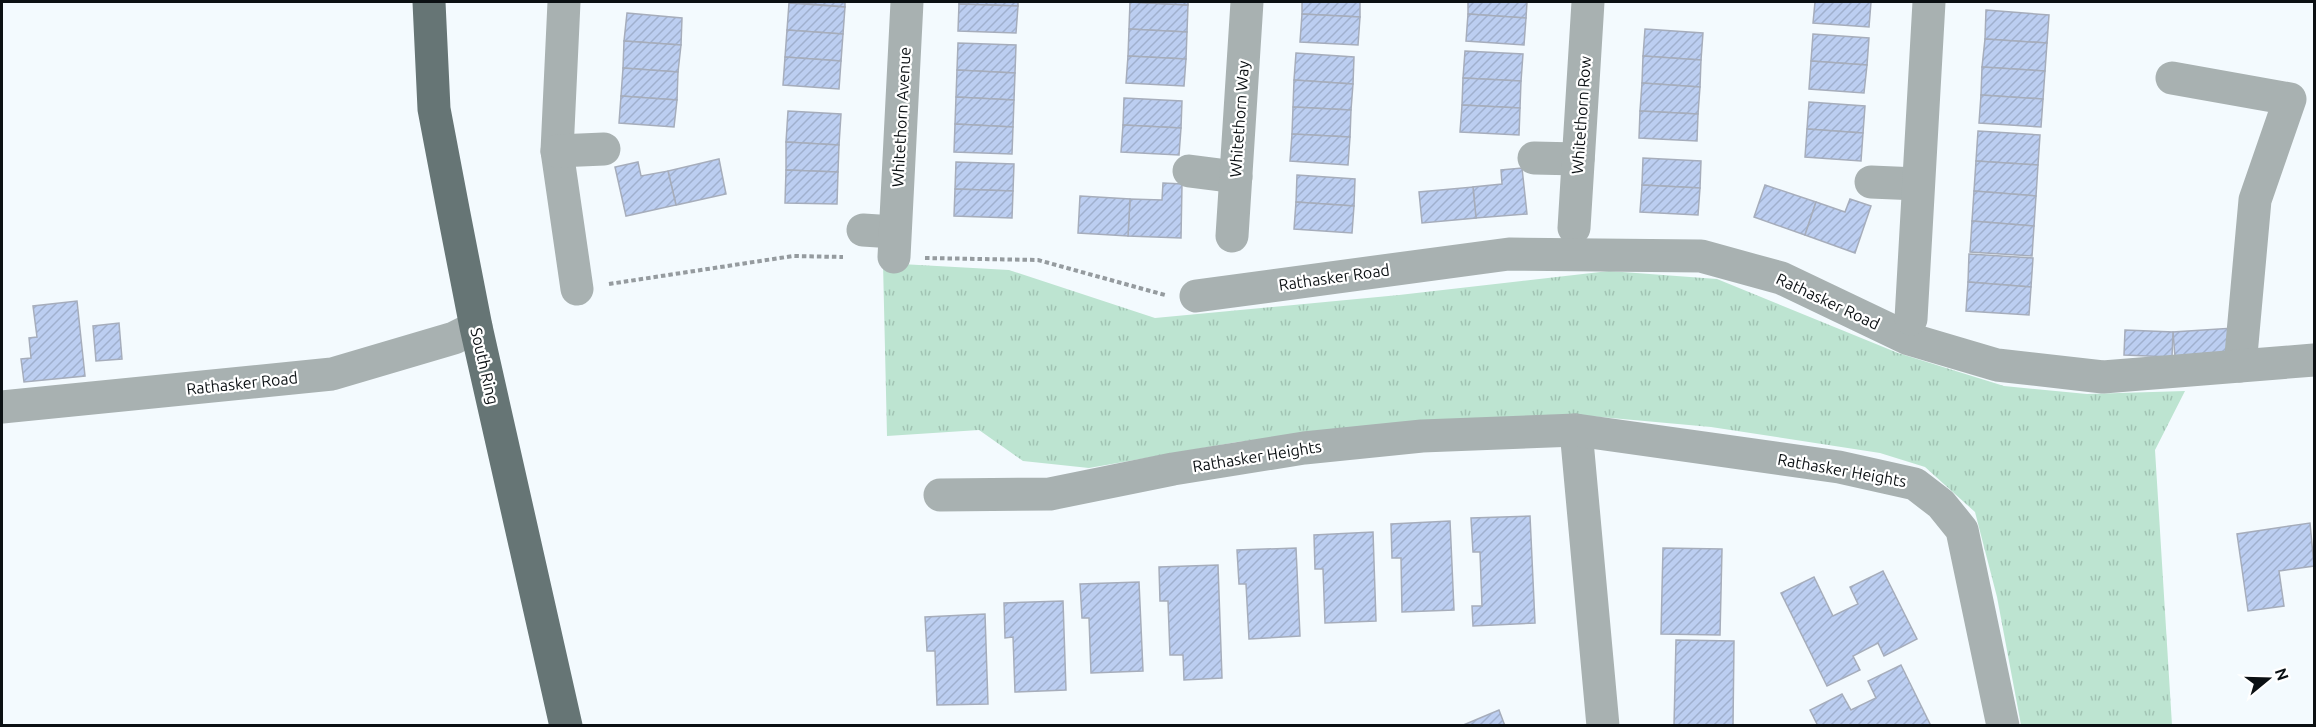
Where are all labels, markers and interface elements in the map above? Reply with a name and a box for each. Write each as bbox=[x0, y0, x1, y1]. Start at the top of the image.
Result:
street label: Whitethorn Avenue bbox=[888, 46, 914, 188]
street label: Whitethorn Row bbox=[1568, 55, 1594, 175]
street label: Whitethorn Way bbox=[1226, 60, 1252, 178]
street label: Rathasker Road bbox=[1277, 260, 1391, 294]
street label: Rathasker Road bbox=[1773, 269, 1883, 333]
street label: South Ring bbox=[467, 326, 503, 406]
street label: Rathasker Road bbox=[185, 368, 299, 398]
street label: Rathasker Heights bbox=[1191, 437, 1323, 475]
street label: Rathasker Heights bbox=[1776, 450, 1908, 490]
north arrow bbox=[2238, 649, 2298, 709]
text: N bbox=[2272, 666, 2293, 683]

